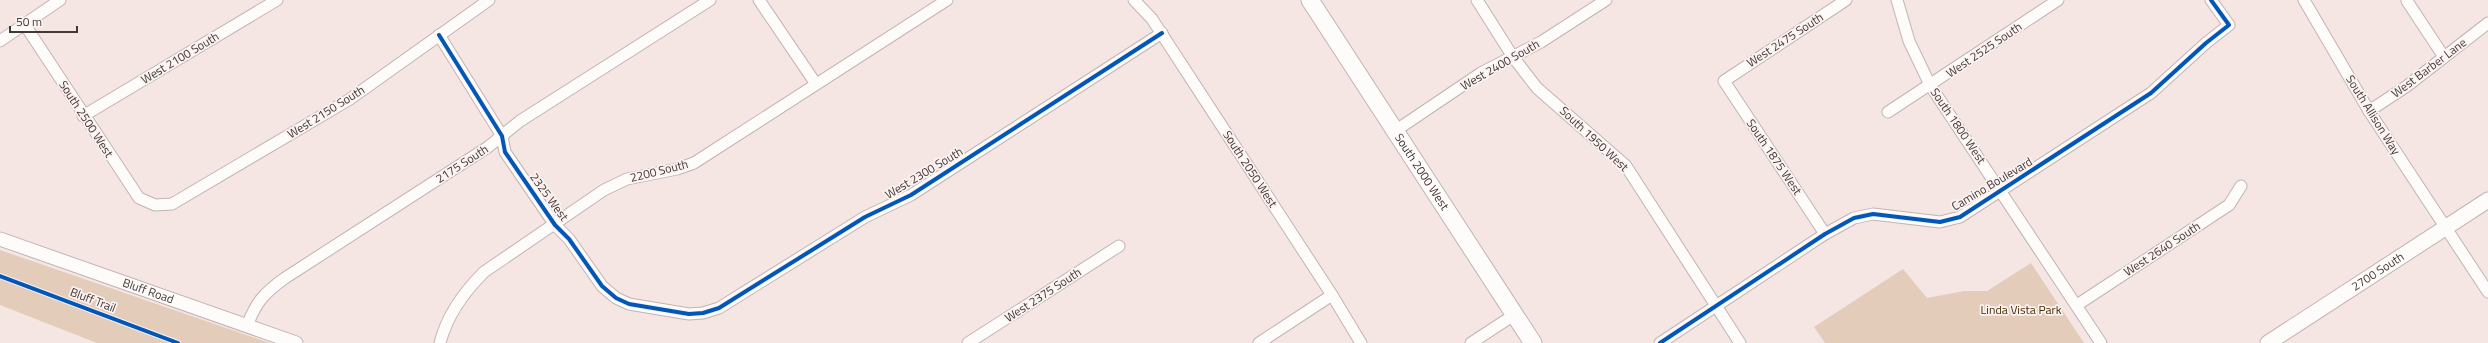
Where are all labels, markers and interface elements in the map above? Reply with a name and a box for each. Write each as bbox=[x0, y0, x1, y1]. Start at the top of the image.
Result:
scale bar bbox=[10, 8, 77, 34]
street label: West 2475 South bbox=[1743, 8, 1827, 72]
text: 50 m bbox=[16, 12, 42, 31]
street label: West 2525 South bbox=[1942, 17, 2026, 82]
street label: West 2100 South bbox=[137, 27, 222, 88]
street label: West Barber Lane bbox=[2387, 33, 2470, 102]
street label: West 2400 South bbox=[1457, 34, 1543, 95]
street label: South Allison Way bbox=[2341, 71, 2406, 159]
street label: South 2500 West bbox=[54, 77, 119, 162]
street label: West 2150 South bbox=[283, 80, 368, 143]
street label: South 1800 West bbox=[1926, 84, 1991, 168]
street label: South 1950 West bbox=[1556, 102, 1634, 176]
street label: South 1875 West bbox=[1742, 115, 1807, 199]
street label: South 2050 West bbox=[1218, 127, 1283, 212]
street label: South 2000 West bbox=[1390, 129, 1455, 214]
street label: 2175 South bbox=[432, 139, 492, 188]
street label: West 2300 South bbox=[881, 142, 966, 203]
street label: Camino Boulevard bbox=[1948, 152, 2036, 215]
street label: 2200 South bbox=[628, 154, 690, 187]
street label: 2325 West bbox=[525, 169, 574, 225]
street label: West 2640 South bbox=[2120, 217, 2204, 281]
street label: 2700 South bbox=[2347, 247, 2408, 295]
street label: West 2375 South bbox=[1001, 263, 1085, 327]
street label: Bluff Road bbox=[120, 273, 177, 308]
street label: Bluff Trail bbox=[67, 282, 119, 317]
park label: Linda Vista Park bbox=[1981, 300, 2062, 319]

